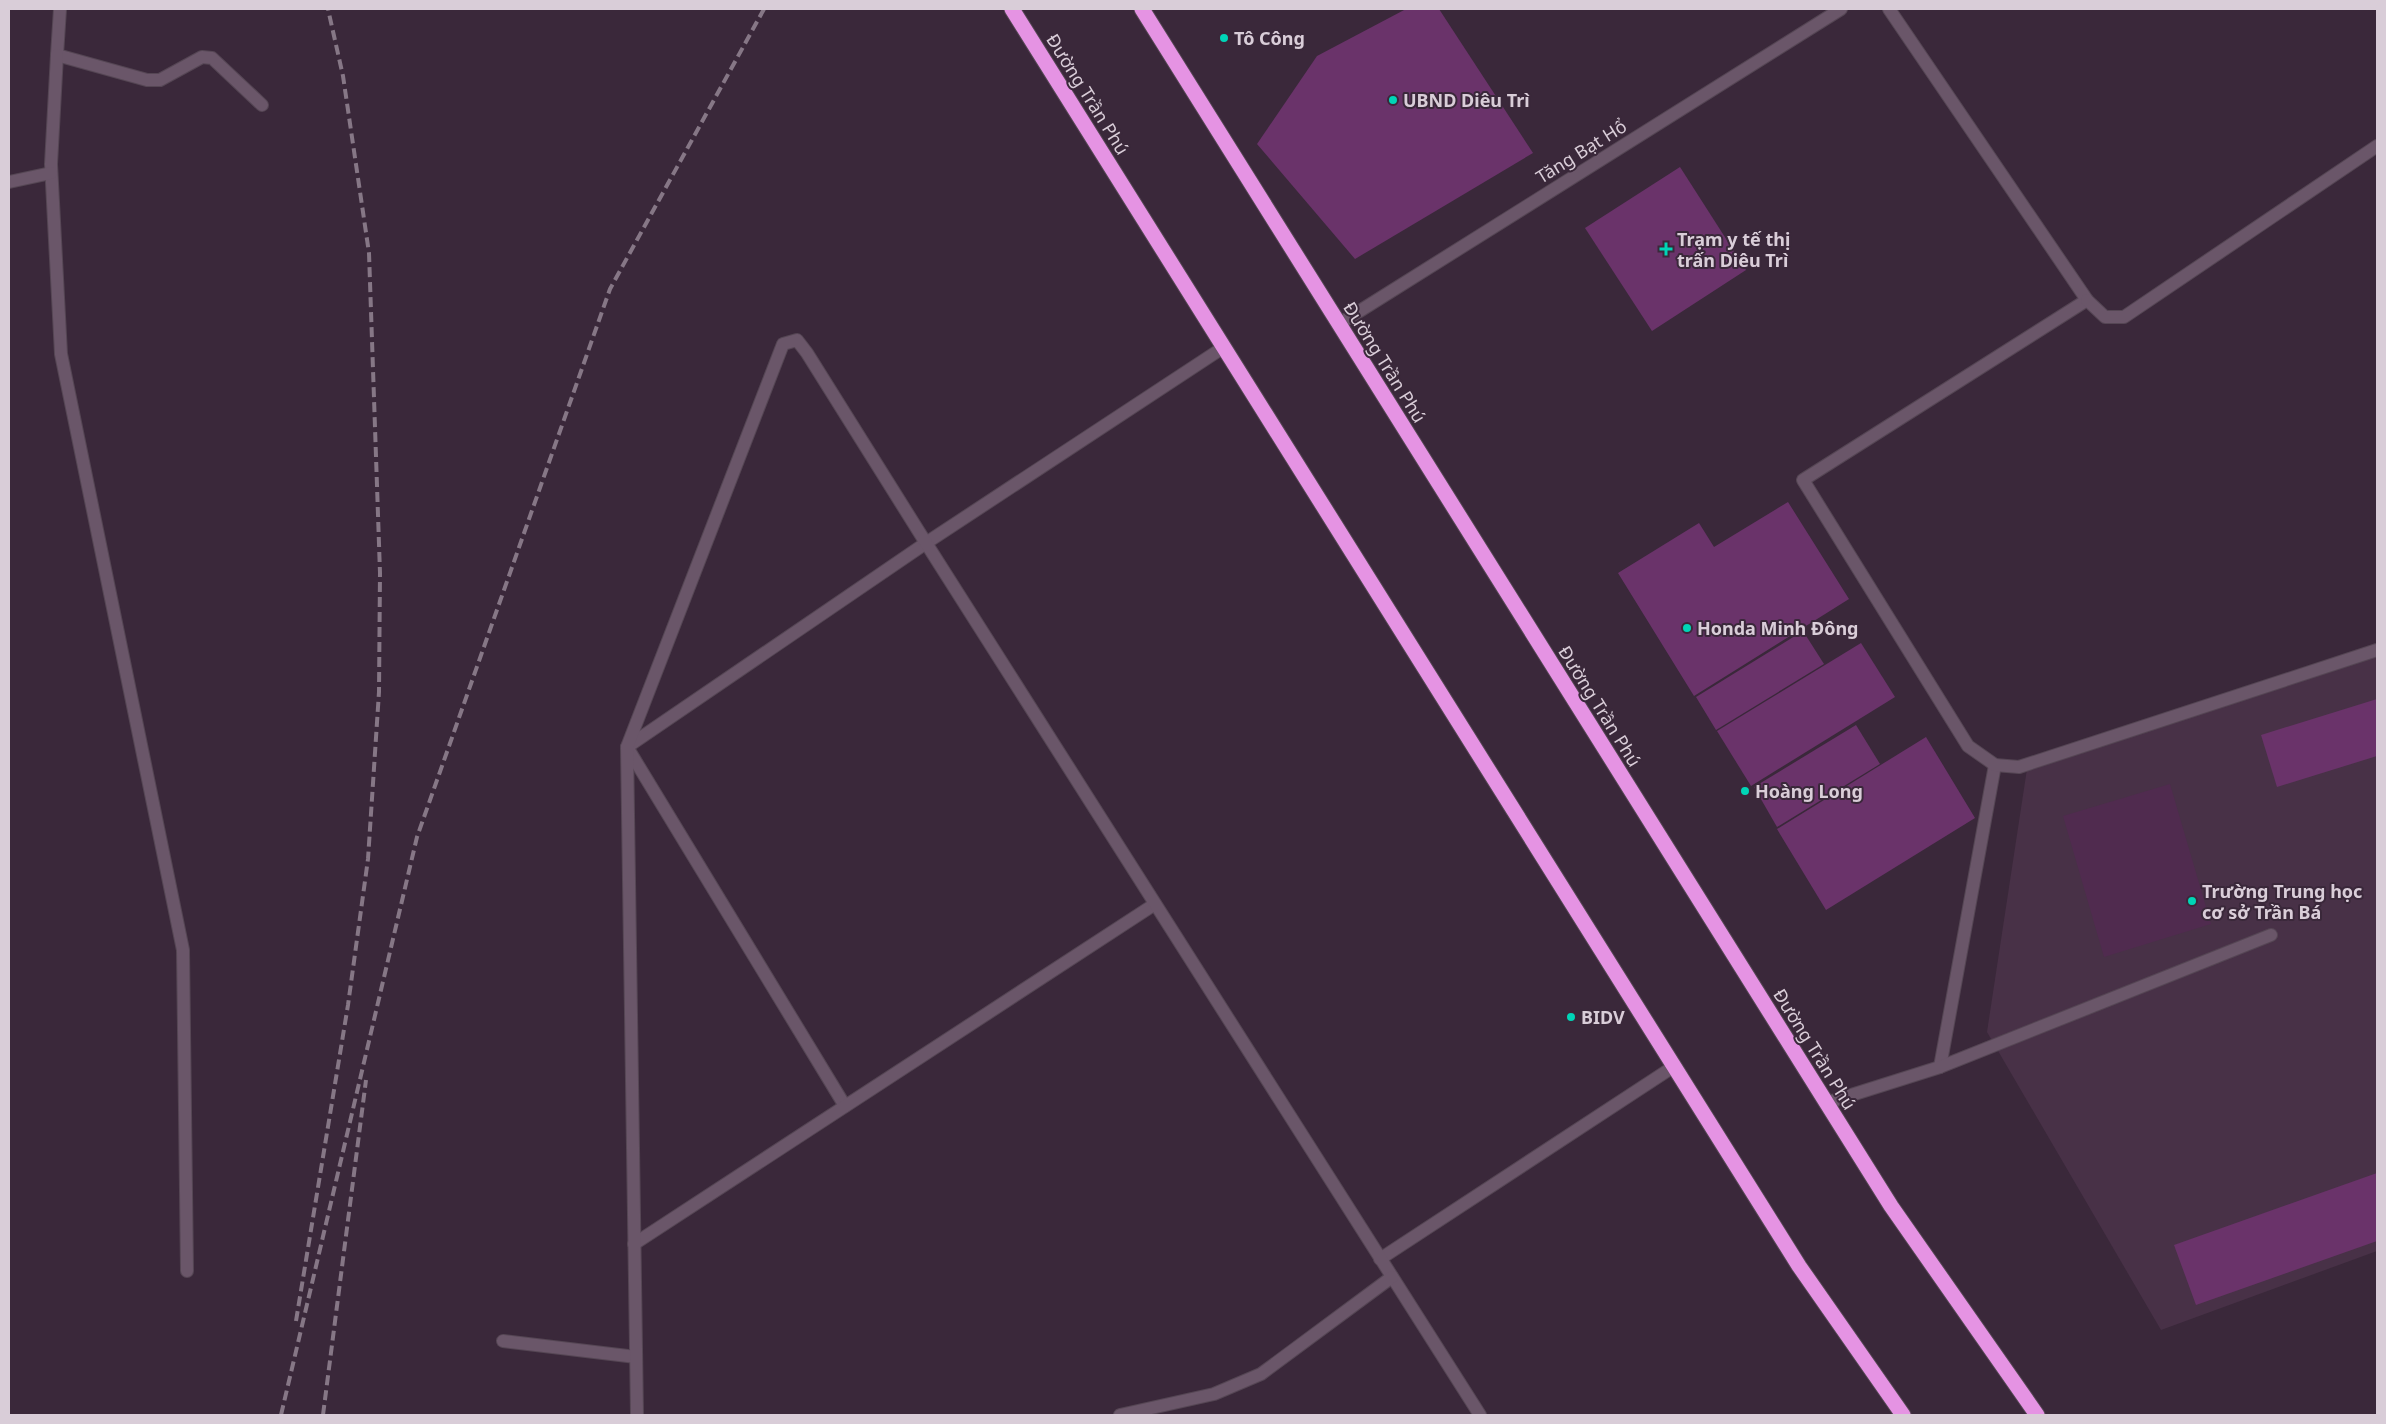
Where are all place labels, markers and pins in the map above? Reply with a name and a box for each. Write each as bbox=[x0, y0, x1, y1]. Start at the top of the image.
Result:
place label: Tô Công bbox=[1234, 26, 1305, 50]
marker: Tô Công bbox=[1218, 32, 1230, 44]
place label: UBND Diêu Trì bbox=[1403, 88, 1530, 112]
marker: UBND Diêu Trì bbox=[1387, 94, 1399, 106]
place label: Trạm y tế thị trấn Diêu Trì bbox=[1677, 227, 1790, 272]
marker: Trạm y tế thị trấn Diêu Trì bbox=[1659, 242, 1673, 256]
place label: Honda Minh Đông bbox=[1697, 616, 1859, 640]
marker: Honda Minh Đông bbox=[1681, 622, 1693, 634]
place label: Hoàng Long bbox=[1755, 779, 1863, 803]
marker: Hoàng Long bbox=[1739, 785, 1751, 797]
place label: Trường Trung học cơ sở Trần Bá bbox=[2202, 879, 2362, 924]
marker: Trường Trung học cơ sở Trần Bá bbox=[2186, 895, 2198, 907]
place label: BIDV bbox=[1581, 1005, 1625, 1029]
marker: BIDV bbox=[1565, 1011, 1577, 1023]

